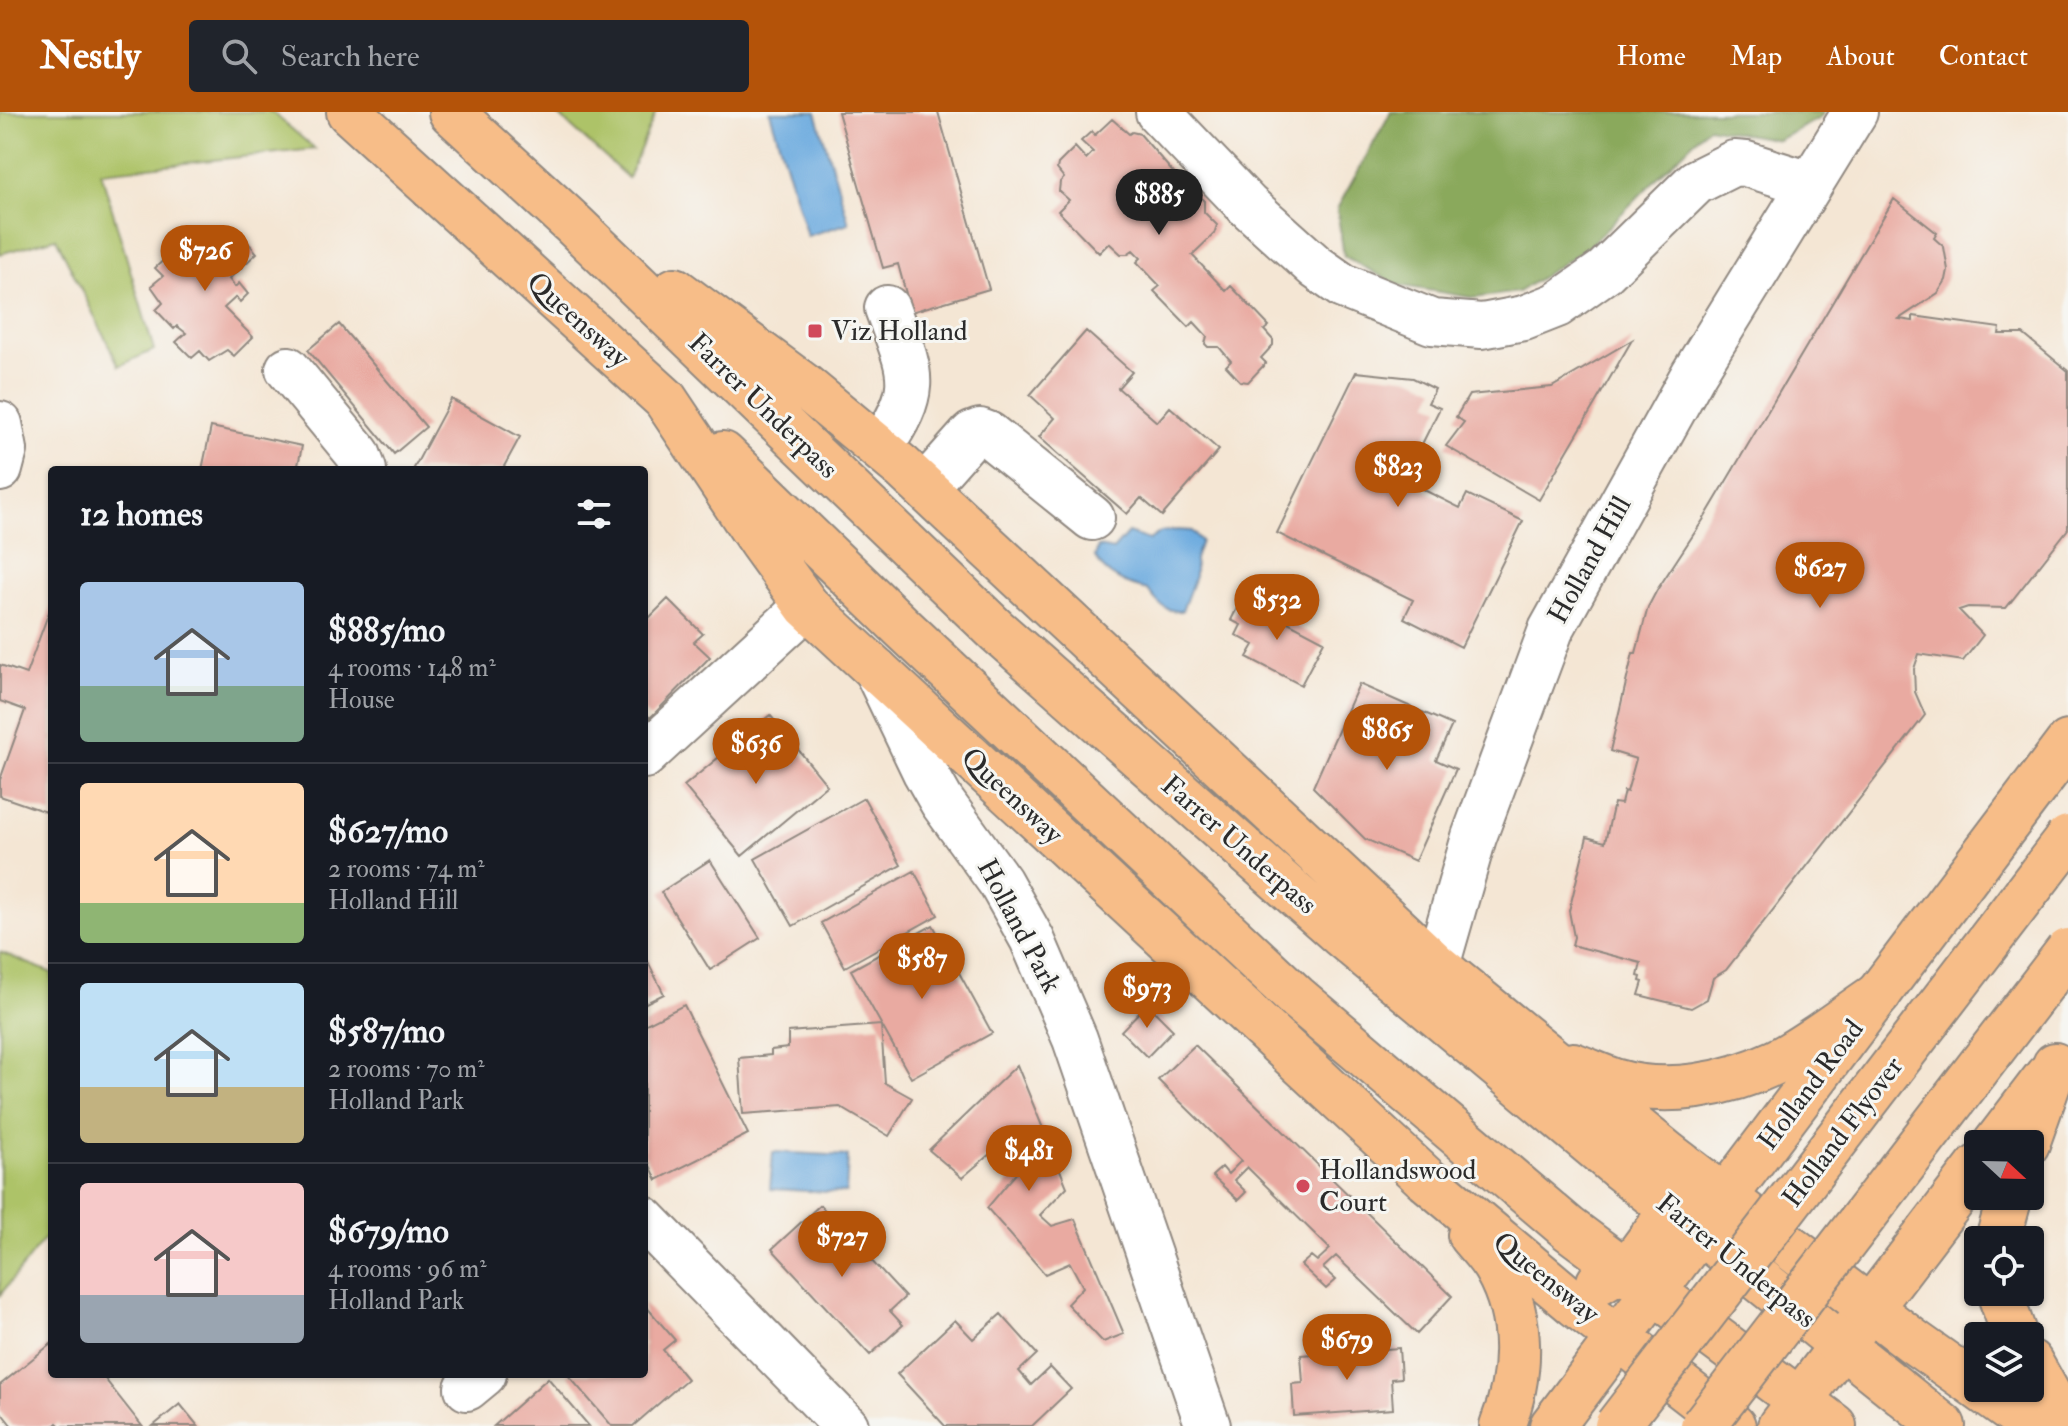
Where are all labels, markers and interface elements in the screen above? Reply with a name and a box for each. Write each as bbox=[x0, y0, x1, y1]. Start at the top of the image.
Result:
search box bbox=[189, 20, 749, 92]
text: Nestly bbox=[40, 32, 141, 80]
icon: search bbox=[217, 34, 261, 78]
text: Search here bbox=[281, 38, 419, 75]
text: Home bbox=[1616, 39, 1686, 74]
text: Map bbox=[1730, 39, 1782, 74]
text: About bbox=[1826, 39, 1895, 74]
text: Contact bbox=[1939, 39, 2028, 74]
pin: $885 bbox=[1112, 169, 1206, 237]
text: $885 bbox=[1134, 179, 1184, 211]
pin: $726 bbox=[158, 225, 252, 293]
text: $726 bbox=[179, 235, 231, 267]
street label: Queensway bbox=[519, 265, 637, 376]
place label: Viz Holland bbox=[831, 314, 968, 349]
marker: Viz Holland bbox=[806, 322, 824, 340]
street label: Farrer Underpass bbox=[681, 326, 845, 486]
pin: $823 bbox=[1351, 441, 1445, 509]
text: $823 bbox=[1373, 451, 1423, 483]
street label: Holland Hill bbox=[1541, 490, 1639, 630]
icon: filters bbox=[572, 492, 616, 536]
text: 12 homes bbox=[80, 493, 203, 536]
pin: $627 bbox=[1773, 542, 1867, 610]
text: $627 bbox=[1794, 552, 1846, 584]
pin: $532 bbox=[1230, 574, 1324, 642]
text: $532 bbox=[1252, 584, 1302, 616]
text: $885/mo bbox=[328, 609, 445, 652]
icon: home bbox=[144, 614, 240, 710]
text: 4 rooms · 148 m² bbox=[328, 652, 496, 684]
text: House bbox=[328, 684, 395, 716]
pin: $865 bbox=[1340, 704, 1434, 772]
text: $865 bbox=[1361, 714, 1413, 746]
pin: $636 bbox=[709, 718, 803, 786]
text: $636 bbox=[731, 728, 781, 760]
street label: Queensway bbox=[954, 740, 1071, 852]
street label: Farrer Underpass bbox=[1154, 768, 1324, 922]
text: $627/mo bbox=[328, 810, 448, 853]
icon: home bbox=[144, 815, 240, 911]
text: 2 rooms · 74 m² bbox=[328, 853, 485, 885]
street label: Holland Park bbox=[969, 853, 1069, 1000]
text: Holland Hill bbox=[328, 885, 459, 917]
pin: $587 bbox=[875, 933, 969, 1001]
text: $587 bbox=[897, 943, 947, 975]
pin: $973 bbox=[1100, 962, 1194, 1030]
text: $973 bbox=[1122, 972, 1172, 1004]
text: $587/mo bbox=[328, 1010, 445, 1053]
street label: Holland Road bbox=[1751, 1013, 1872, 1157]
icon: home bbox=[144, 1015, 240, 1111]
street label: Holland Flyover bbox=[1775, 1049, 1911, 1214]
text: 2 rooms · 70 m² bbox=[328, 1053, 485, 1085]
text: Holland Park bbox=[328, 1085, 464, 1117]
pin: $481 bbox=[982, 1125, 1076, 1193]
north arrow bbox=[1964, 1130, 2044, 1210]
map controls bbox=[1964, 1130, 2044, 1402]
text: $481 bbox=[1004, 1135, 1054, 1167]
place label: Hollandswood Court bbox=[1319, 1153, 1477, 1220]
marker: Hollandswood Court bbox=[1294, 1177, 1312, 1195]
street label: Farrer Underpass bbox=[1649, 1186, 1823, 1336]
text: $679/mo bbox=[328, 1210, 449, 1253]
pin: $727 bbox=[795, 1211, 889, 1279]
icon: home bbox=[144, 1215, 240, 1311]
text: $727 bbox=[816, 1221, 868, 1253]
street label: Queensway bbox=[1486, 1225, 1607, 1332]
button: locate bbox=[1964, 1226, 2044, 1306]
text: 4 rooms · 96 m² bbox=[328, 1253, 487, 1285]
text: Holland Park bbox=[328, 1285, 464, 1317]
pin: $679 bbox=[1300, 1314, 1394, 1382]
button: layers bbox=[1964, 1322, 2044, 1402]
text: $679 bbox=[1320, 1324, 1374, 1356]

